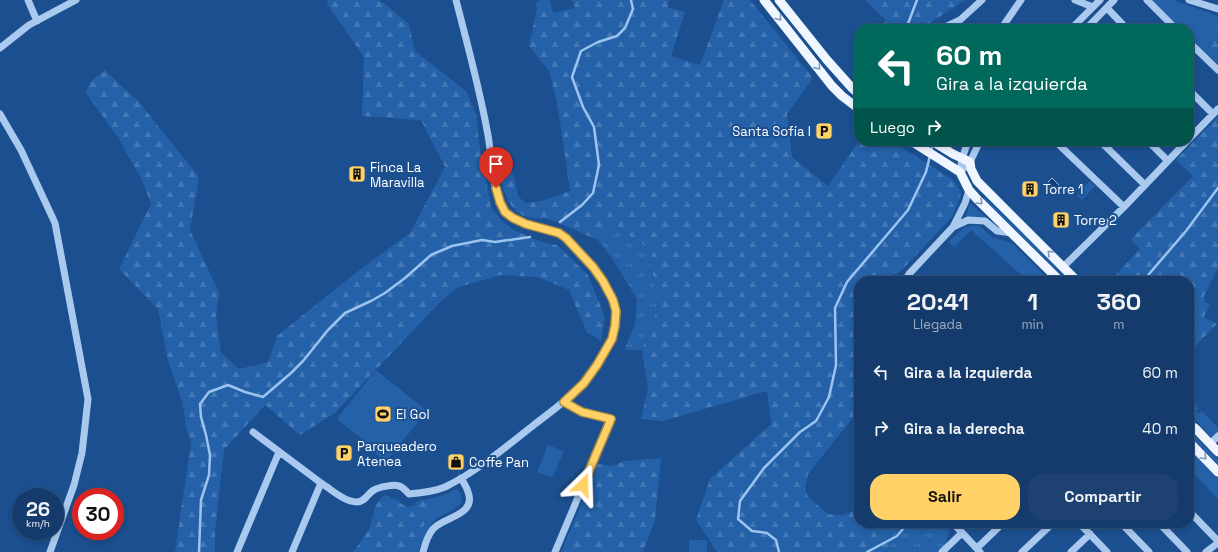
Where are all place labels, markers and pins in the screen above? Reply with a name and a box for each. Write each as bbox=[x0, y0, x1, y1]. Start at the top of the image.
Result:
parking icon: Santa Sofía I bbox=[814, 121, 834, 141]
place label: Santa Sofía I bbox=[732, 123, 811, 140]
pin bbox=[479, 147, 513, 188]
place label: Finca La Maravilla bbox=[370, 159, 425, 191]
building icon: Finca La Maravilla bbox=[347, 164, 367, 184]
building icon: Torre 1 bbox=[1020, 179, 1040, 199]
place label: Torre 1 bbox=[1043, 181, 1083, 198]
building icon: Torre 2 bbox=[1051, 210, 1071, 230]
place label: Torre 2 bbox=[1074, 212, 1117, 229]
sports icon: El Gol bbox=[373, 404, 393, 424]
place label: El Gol bbox=[396, 406, 430, 423]
place label: Parqueadero Atenea bbox=[357, 438, 437, 470]
parking icon: Parqueadero Atenea bbox=[334, 443, 354, 463]
shop icon: Coffe Pan bbox=[446, 452, 466, 472]
place label: Coffe Pan bbox=[469, 454, 529, 471]

